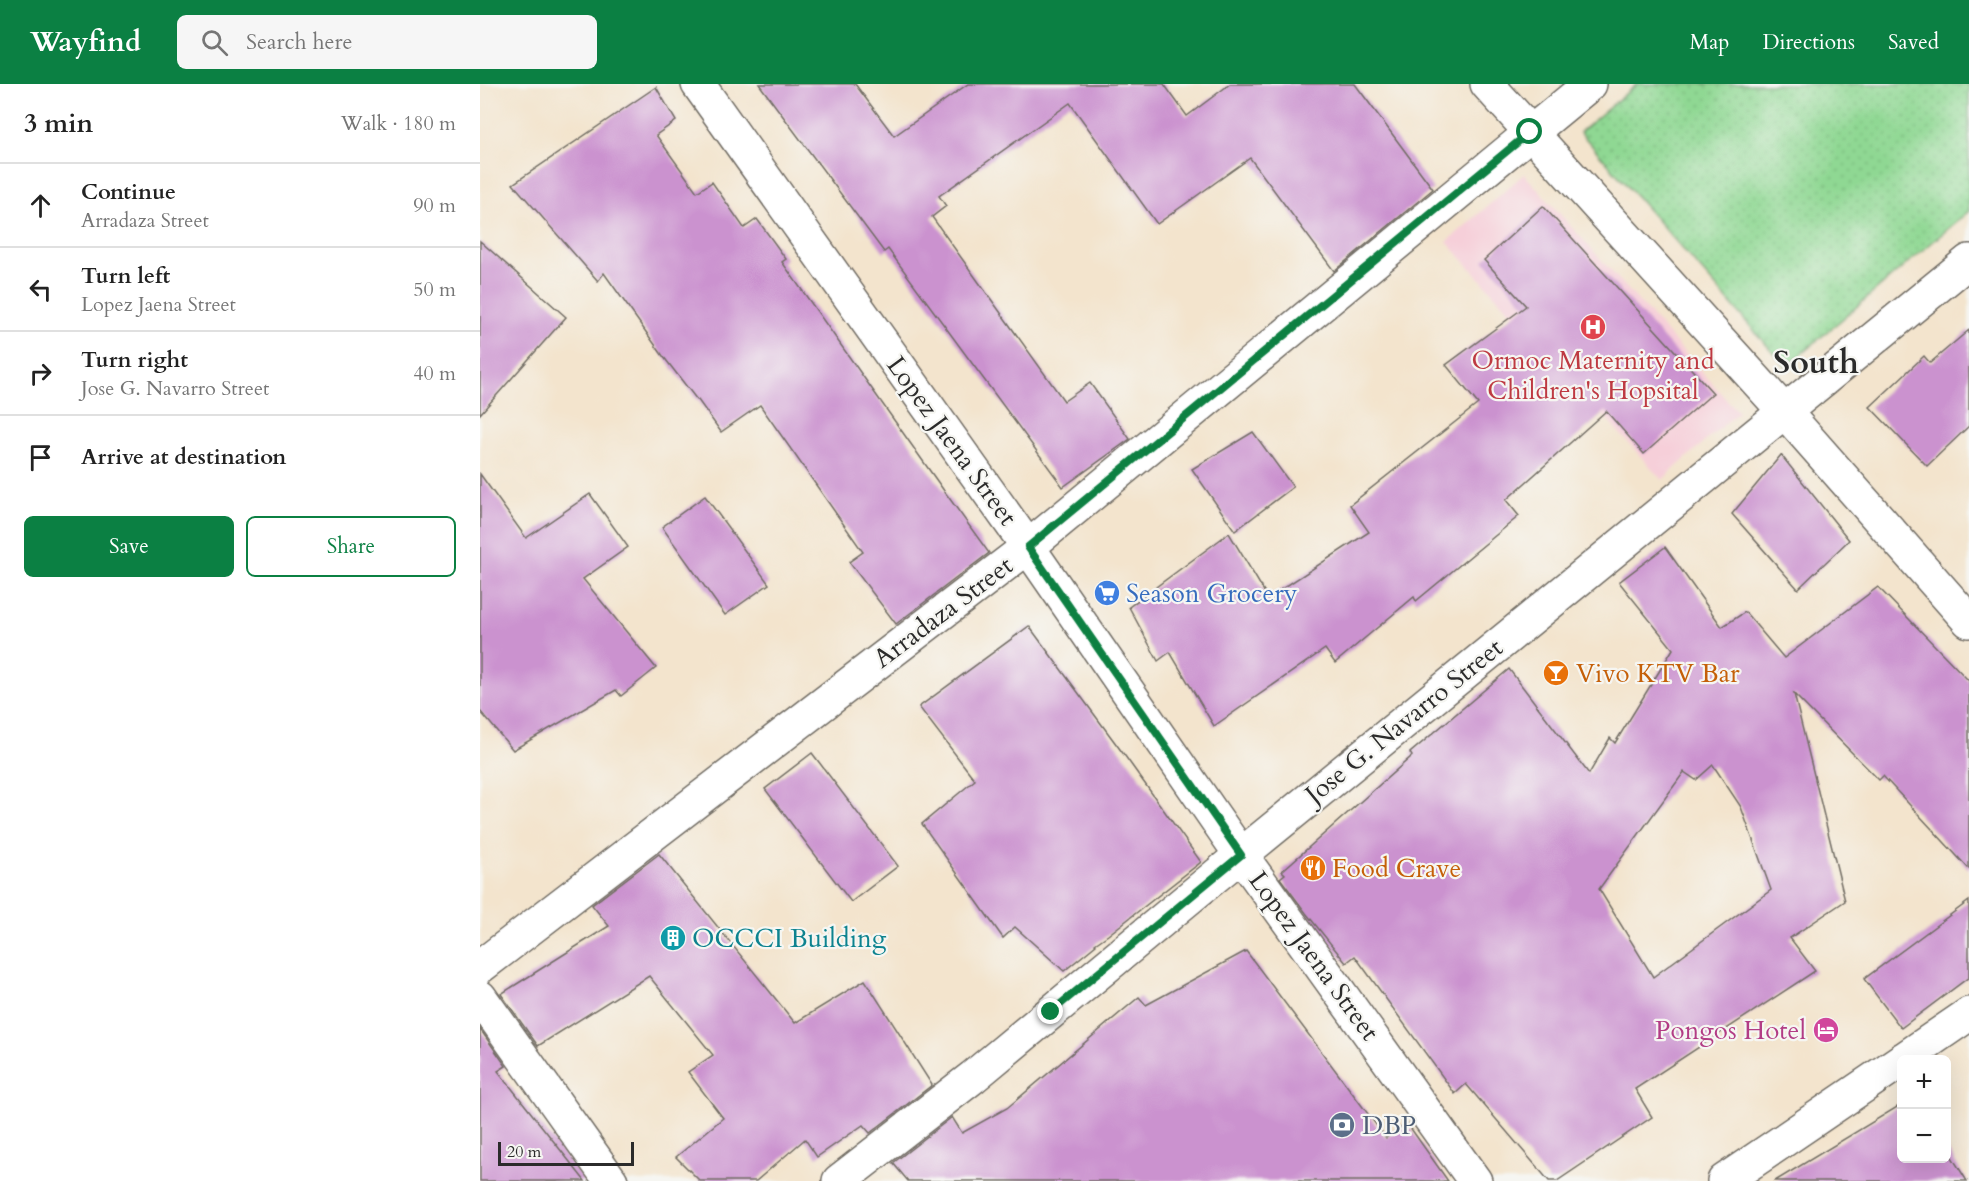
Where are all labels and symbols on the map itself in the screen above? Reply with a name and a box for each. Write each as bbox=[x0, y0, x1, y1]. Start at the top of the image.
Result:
route start bbox=[1516, 118, 1542, 144]
hospital icon: Ormoc Maternity and Children's Hopsital bbox=[1578, 312, 1608, 342]
district label: South bbox=[1773, 341, 1859, 385]
place label: Ormoc Maternity and Children's Hopsital bbox=[1472, 343, 1715, 408]
street label: Lopez Jaena Street bbox=[879, 349, 1025, 533]
street label: Arradaza Street bbox=[866, 548, 1020, 676]
place label: Season Grocery bbox=[1126, 576, 1298, 611]
supermarket icon: Season Grocery bbox=[1092, 578, 1122, 608]
street label: Jose G. Navarro Street bbox=[1295, 630, 1510, 814]
place label: Vivo KTV Bar bbox=[1576, 656, 1740, 691]
bar icon: Vivo KTV Bar bbox=[1541, 658, 1571, 688]
place label: Food Crave bbox=[1332, 851, 1461, 886]
restaurant icon: Food Crave bbox=[1298, 853, 1328, 883]
street label: Lopez Jaena Street bbox=[1241, 864, 1387, 1048]
place label: OCCCI Building bbox=[692, 921, 887, 956]
building icon: OCCCI Building bbox=[658, 923, 688, 953]
route end bbox=[1037, 998, 1063, 1024]
place label: Pongos Hotel bbox=[1655, 1013, 1806, 1048]
hotel icon: Pongos Hotel bbox=[1811, 1015, 1841, 1045]
place label: DBP bbox=[1362, 1108, 1416, 1143]
bank icon: DBP bbox=[1327, 1110, 1357, 1140]
scale bar bbox=[498, 1139, 634, 1166]

